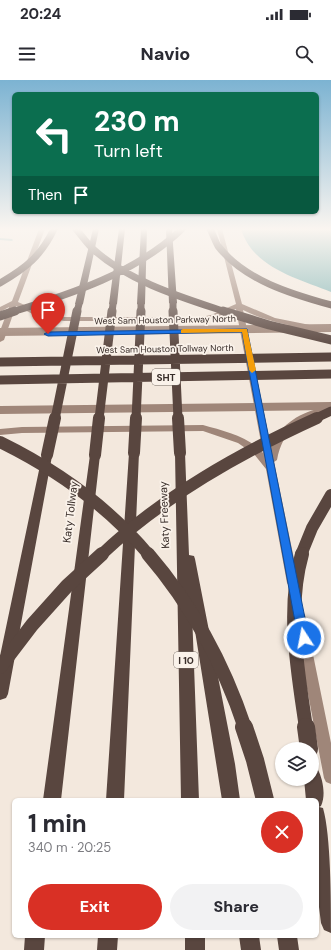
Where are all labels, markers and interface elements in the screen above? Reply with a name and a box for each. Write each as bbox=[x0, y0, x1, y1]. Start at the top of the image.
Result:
text: 20:24 bbox=[20, 4, 61, 24]
text: Navio bbox=[141, 42, 190, 66]
icon: menu bbox=[16, 43, 38, 65]
icon: search bbox=[293, 43, 315, 65]
text: 230 m bbox=[94, 103, 180, 140]
icon: left bbox=[28, 108, 80, 160]
text: Turn left bbox=[94, 139, 163, 163]
icon: arrive bbox=[70, 184, 92, 206]
text: Then bbox=[28, 185, 62, 205]
pin bbox=[31, 293, 65, 334]
icon: arrive bbox=[37, 299, 59, 321]
street label: West Sam Houston Parkway North bbox=[94, 313, 236, 327]
street label: West Sam Houston Tollway North bbox=[96, 342, 234, 356]
road number: SHT bbox=[152, 369, 180, 385]
street label: Katy Tollway bbox=[59, 480, 81, 544]
street label: Katy Freeway bbox=[156, 481, 172, 549]
position arrow bbox=[283, 617, 325, 659]
road number: I 10 bbox=[174, 652, 198, 668]
map controls bbox=[275, 742, 319, 786]
button: layers bbox=[275, 742, 319, 786]
text: 1 min bbox=[28, 808, 87, 839]
button: close bbox=[261, 811, 303, 853]
text: 340 m · 20:25 bbox=[28, 839, 111, 856]
button: Exit bbox=[28, 884, 162, 930]
button: Share bbox=[170, 884, 303, 930]

